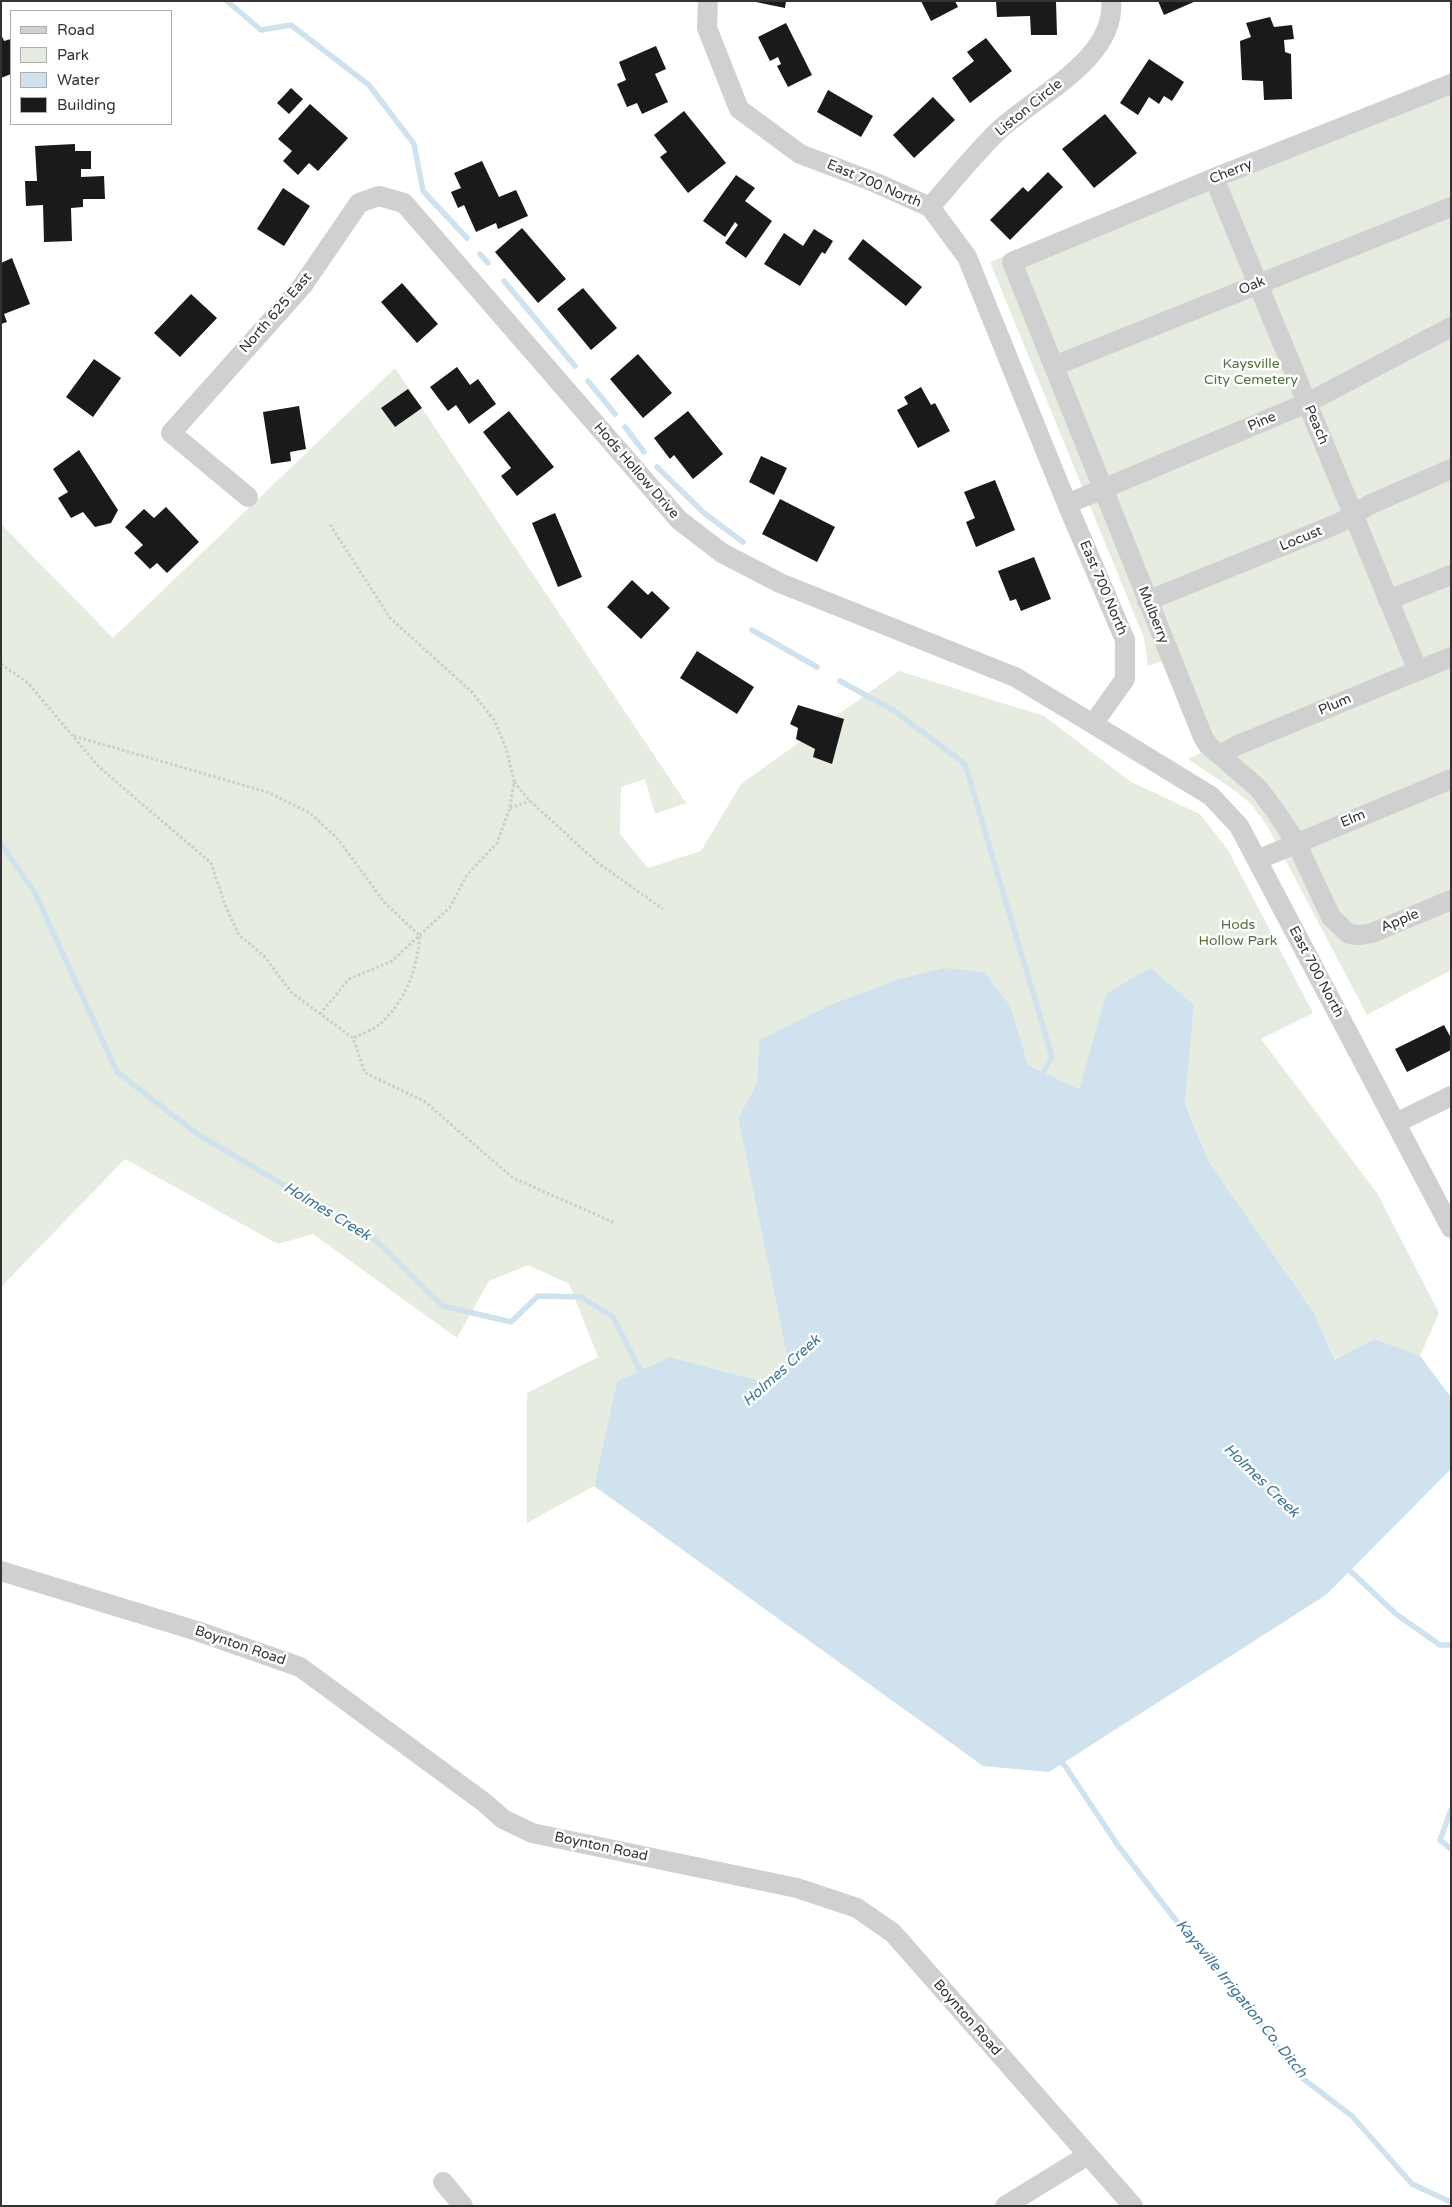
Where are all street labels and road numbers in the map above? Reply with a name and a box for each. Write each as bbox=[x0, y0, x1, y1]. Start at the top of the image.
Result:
street label: Liston Circle bbox=[992, 76, 1066, 140]
street label: Cherry bbox=[1207, 156, 1255, 188]
street label: East 700 North bbox=[824, 157, 924, 211]
street label: North 625 East bbox=[236, 269, 316, 357]
street label: Oak bbox=[1236, 273, 1268, 299]
street label: Peach bbox=[1300, 403, 1332, 447]
street label: Pine bbox=[1245, 409, 1279, 435]
street label: Hods Hollow Drive bbox=[590, 420, 682, 522]
street label: Locust bbox=[1277, 523, 1325, 555]
street label: East 700 North bbox=[1076, 538, 1130, 638]
street label: Mulberry bbox=[1134, 584, 1172, 646]
street label: Plum bbox=[1316, 691, 1354, 719]
street label: Elm bbox=[1338, 806, 1368, 832]
street label: Apple bbox=[1379, 906, 1421, 936]
street label: East 700 North bbox=[1285, 923, 1347, 1021]
street label: Boynton Road bbox=[192, 1623, 288, 1669]
street label: Boynton Road bbox=[553, 1829, 649, 1865]
street label: Boynton Road bbox=[929, 1977, 1005, 2059]

